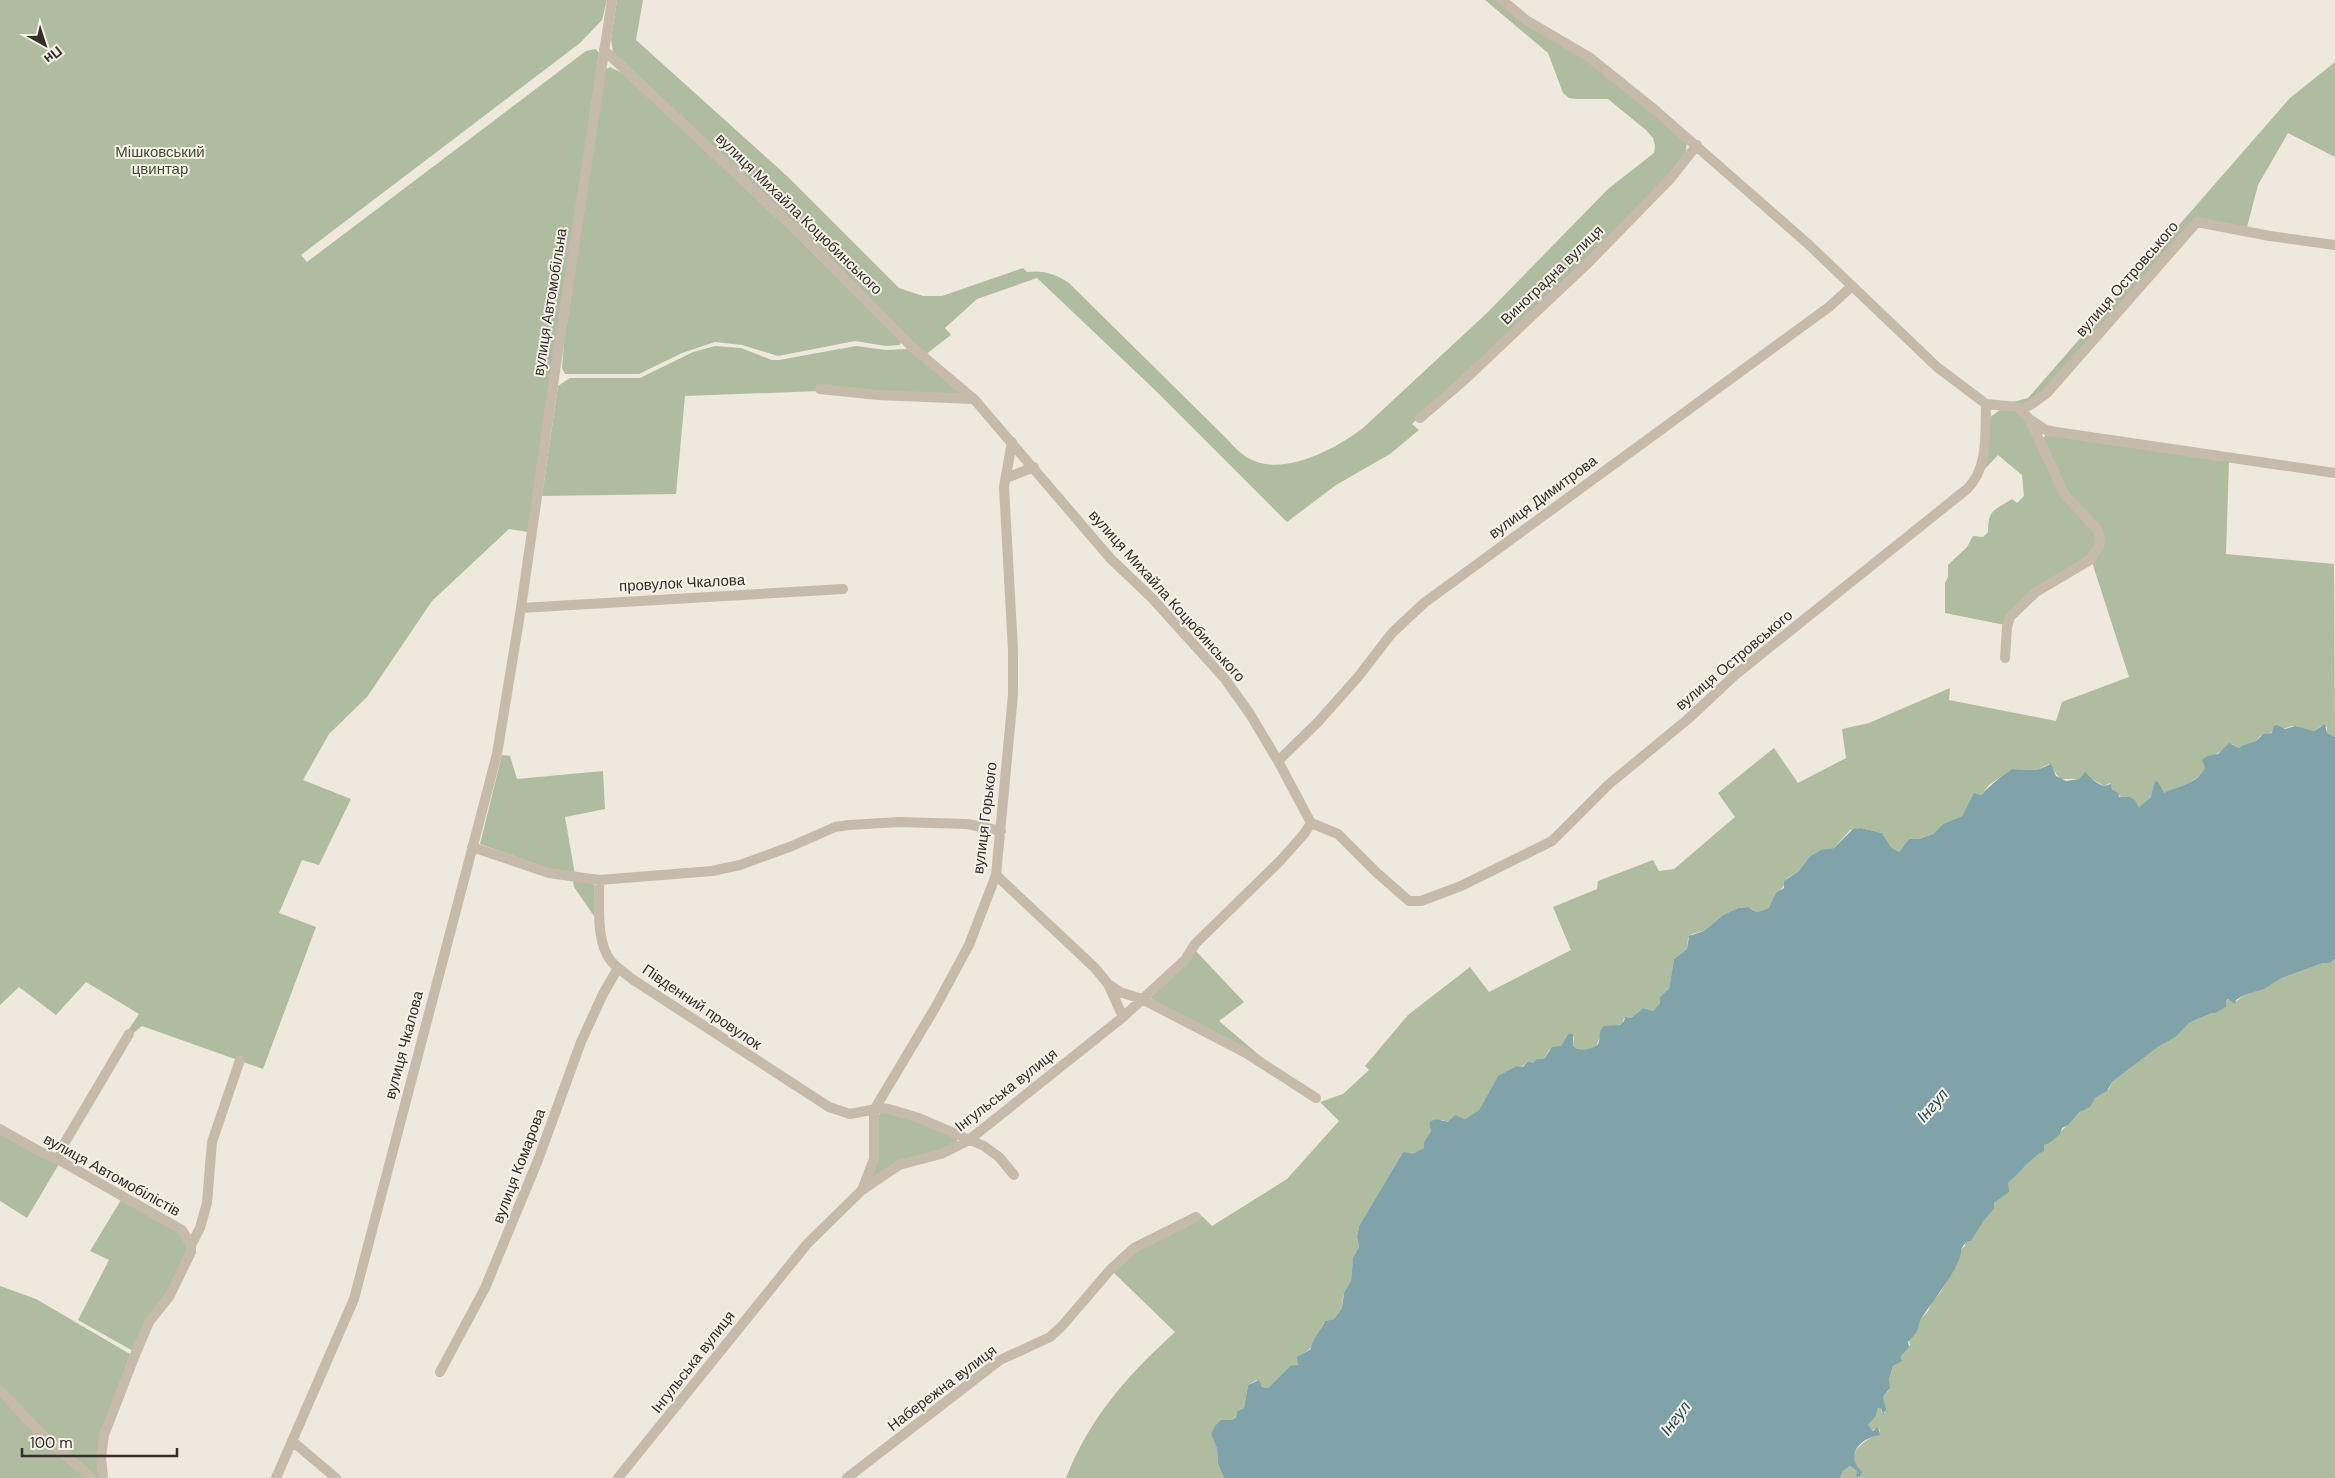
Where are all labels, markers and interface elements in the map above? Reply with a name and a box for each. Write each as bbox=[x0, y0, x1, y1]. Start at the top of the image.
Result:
north arrow bbox=[20, 20, 70, 70]
text: Пн bbox=[40, 42, 66, 68]
street label: вулиця Михайла Коцюбинського bbox=[711, 129, 887, 299]
park label: Мішковський цвинтар bbox=[115, 142, 205, 179]
street label: вулиця Островського bbox=[2071, 217, 2183, 341]
street label: Виноградна вулиця bbox=[1496, 221, 1608, 329]
street label: вулиця Автомобільна bbox=[528, 226, 572, 377]
street label: вулиця Димитрова bbox=[1485, 450, 1602, 543]
street label: вулиця Михайла Коцюбинського bbox=[1084, 506, 1250, 686]
street label: провулок Чкалова bbox=[619, 570, 746, 596]
street label: вулиця Островського bbox=[1671, 605, 1797, 715]
street label: вулиця Горького bbox=[968, 761, 1002, 875]
street label: Південний провулок bbox=[638, 960, 766, 1055]
street label: вулиця Чкалова bbox=[380, 988, 428, 1101]
street label: Інгульська вулиця bbox=[951, 1044, 1061, 1136]
water label: Інгул bbox=[1912, 1084, 1953, 1127]
street label: вулиця Комарова bbox=[488, 1105, 550, 1226]
street label: вулиця Автомобілістів bbox=[40, 1129, 184, 1221]
street label: Інгульська вулиця bbox=[647, 1307, 739, 1417]
street label: Набережна вулиця bbox=[883, 1340, 1001, 1436]
water label: Інгул bbox=[1656, 1397, 1695, 1440]
scale bar bbox=[22, 1426, 178, 1458]
text: 100 m bbox=[30, 1433, 73, 1453]

